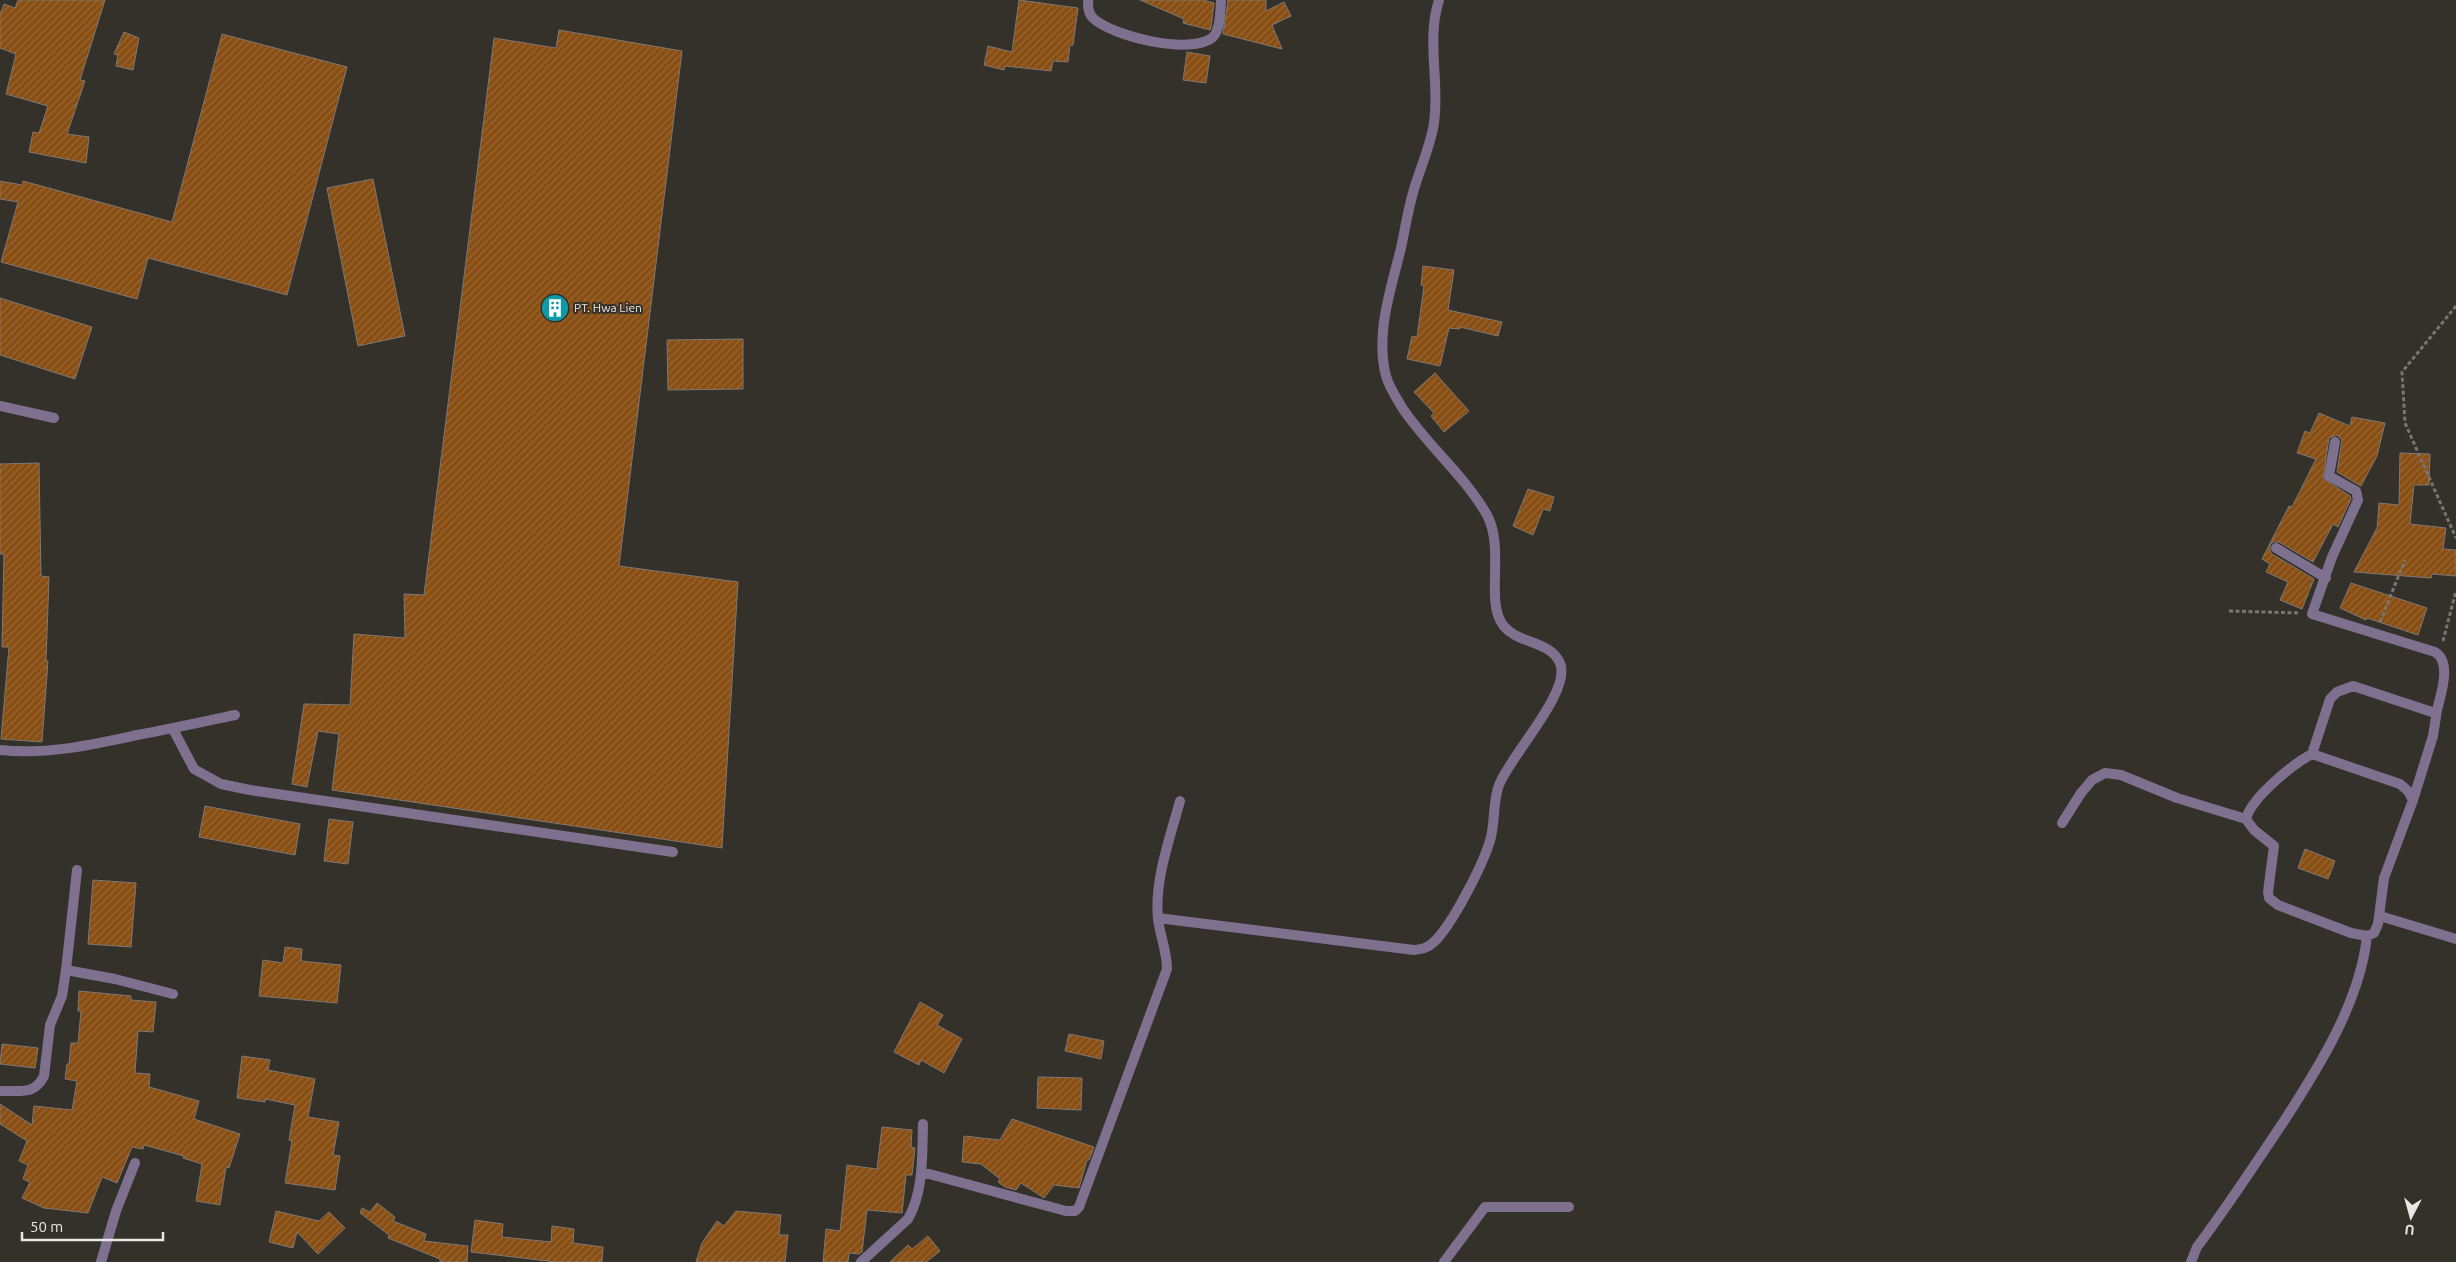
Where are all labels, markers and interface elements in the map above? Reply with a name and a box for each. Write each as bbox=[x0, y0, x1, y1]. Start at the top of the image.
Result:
building icon: PT. Hwa Lien bbox=[540, 293, 570, 323]
place label: PT. Hwa Lien bbox=[574, 301, 642, 314]
north arrow bbox=[2386, 1192, 2436, 1242]
scale bar bbox=[22, 1210, 164, 1242]
text: 50 m bbox=[30, 1218, 63, 1235]
text: U bbox=[2404, 1221, 2415, 1238]

